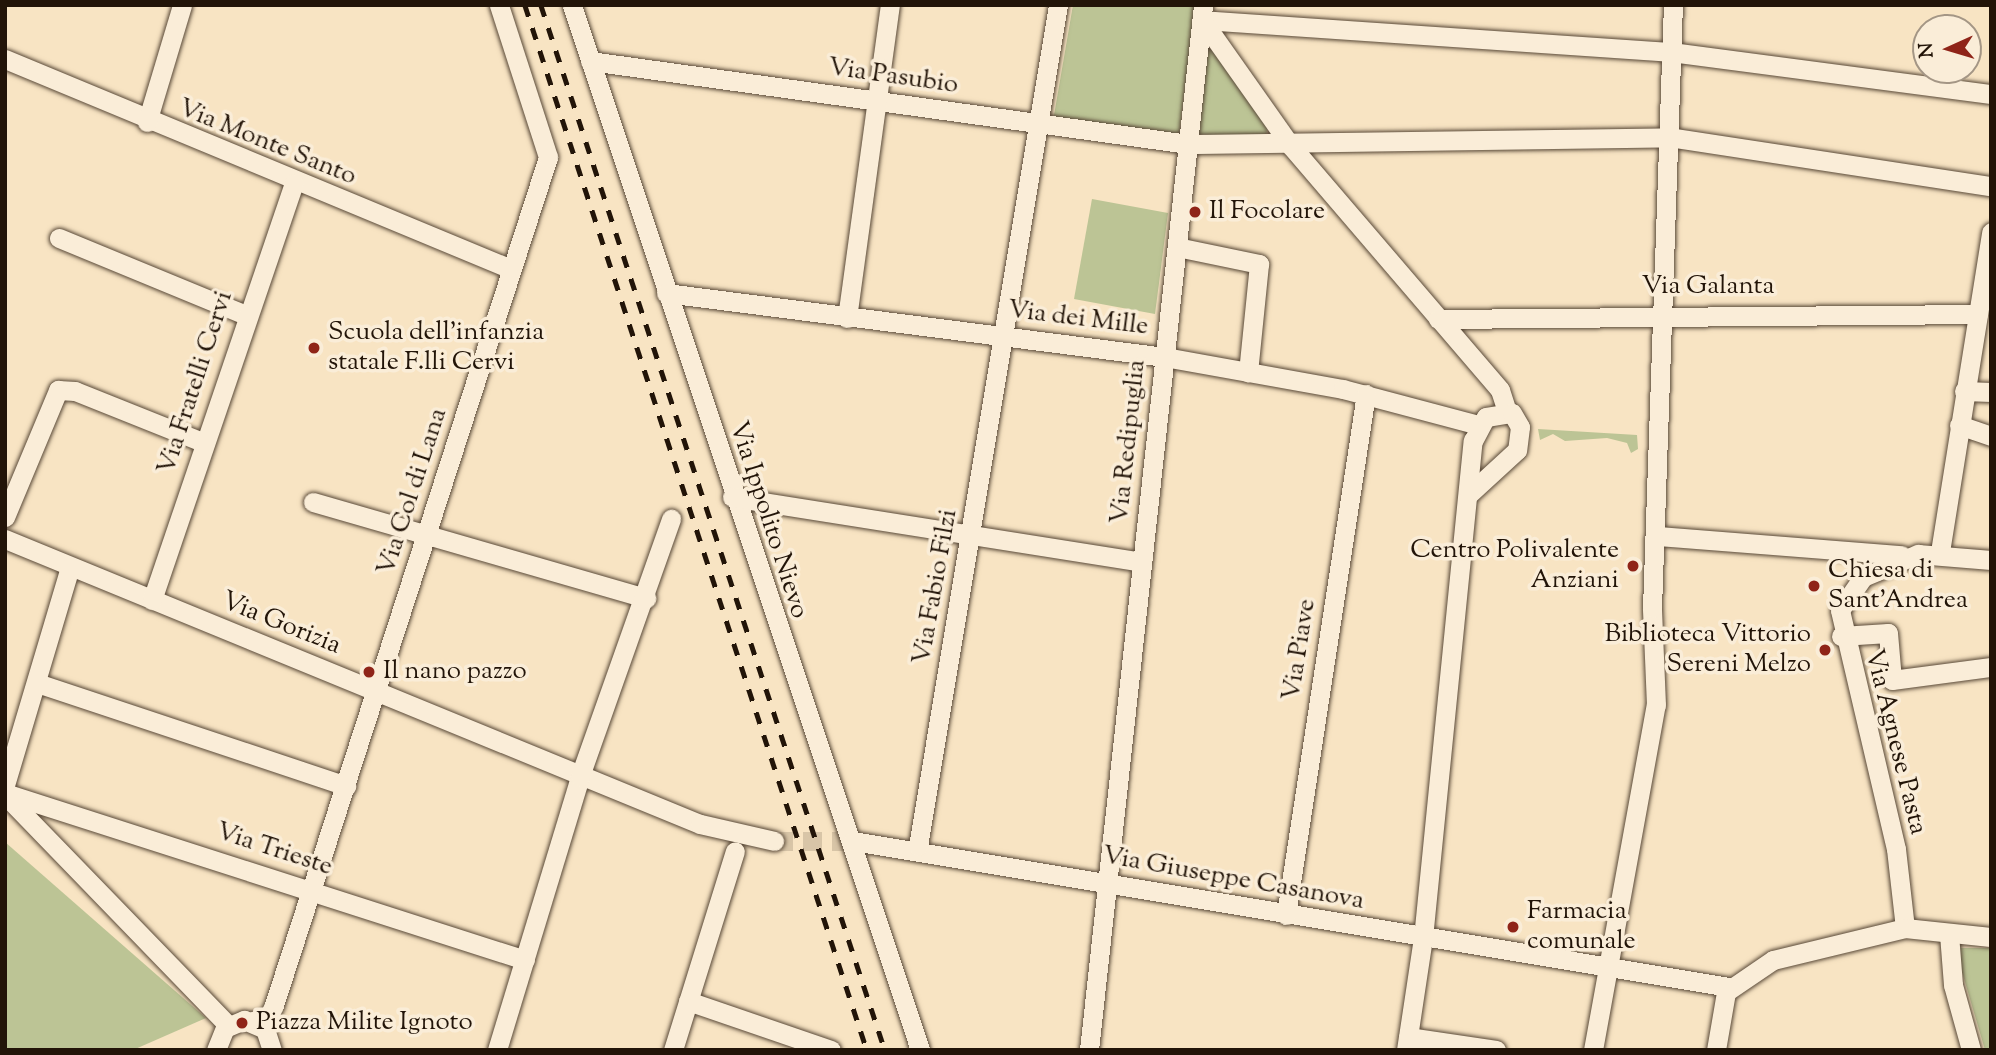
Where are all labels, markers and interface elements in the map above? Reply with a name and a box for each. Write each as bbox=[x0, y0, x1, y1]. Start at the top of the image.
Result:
north arrow bbox=[1912, 14, 1982, 84]
text: N bbox=[1914, 42, 1942, 59]
street label: Via Pasubio bbox=[826, 52, 960, 102]
street label: Via Monte Santo bbox=[173, 93, 361, 193]
place label: Il Focolare bbox=[1209, 196, 1325, 228]
marker: Il Focolare bbox=[1187, 204, 1203, 220]
street label: Via Galanta bbox=[1642, 271, 1774, 303]
street label: Via Fratelli Cervi bbox=[152, 287, 240, 479]
street label: Via dei Mille bbox=[1006, 295, 1150, 343]
place label: Scuola dell’infanzia statale F.lli Cervi bbox=[328, 317, 544, 378]
marker: Scuola dell’infanzia statale F.lli Cervi bbox=[306, 340, 322, 356]
street label: Via Redipuglia bbox=[1105, 358, 1153, 526]
street label: Via Col di Lana bbox=[371, 404, 455, 580]
street label: Via Ippolito Nievo bbox=[721, 418, 815, 622]
street label: Via Fabio Filzi bbox=[907, 507, 965, 667]
place label: Centro Polivalente Anziani bbox=[1410, 535, 1619, 596]
place label: Chiesa di Sant'Andrea bbox=[1828, 555, 1968, 616]
marker: Centro Polivalente Anziani bbox=[1625, 558, 1641, 574]
marker: Chiesa di Sant'Andrea bbox=[1806, 578, 1822, 594]
street label: Via Gorizia bbox=[217, 586, 345, 662]
street label: Via Piave bbox=[1277, 597, 1323, 703]
place label: Biblioteca Vittorio Sereni Melzo bbox=[1605, 619, 1811, 680]
marker: Biblioteca Vittorio Sereni Melzo bbox=[1817, 642, 1833, 658]
street label: Via Agnese Pasta bbox=[1857, 646, 1933, 838]
place label: Il nano pazzo bbox=[383, 656, 527, 688]
marker: Il nano pazzo bbox=[361, 664, 377, 680]
street label: Via Trieste bbox=[212, 817, 336, 883]
street label: Via Giuseppe Casanova bbox=[1100, 841, 1366, 917]
place label: Farmacia comunale bbox=[1527, 896, 1636, 958]
marker: Farmacia comunale bbox=[1505, 919, 1521, 935]
place label: Piazza Milite Ignoto bbox=[256, 1007, 473, 1039]
marker: Piazza Milite Ignoto bbox=[234, 1015, 250, 1031]

